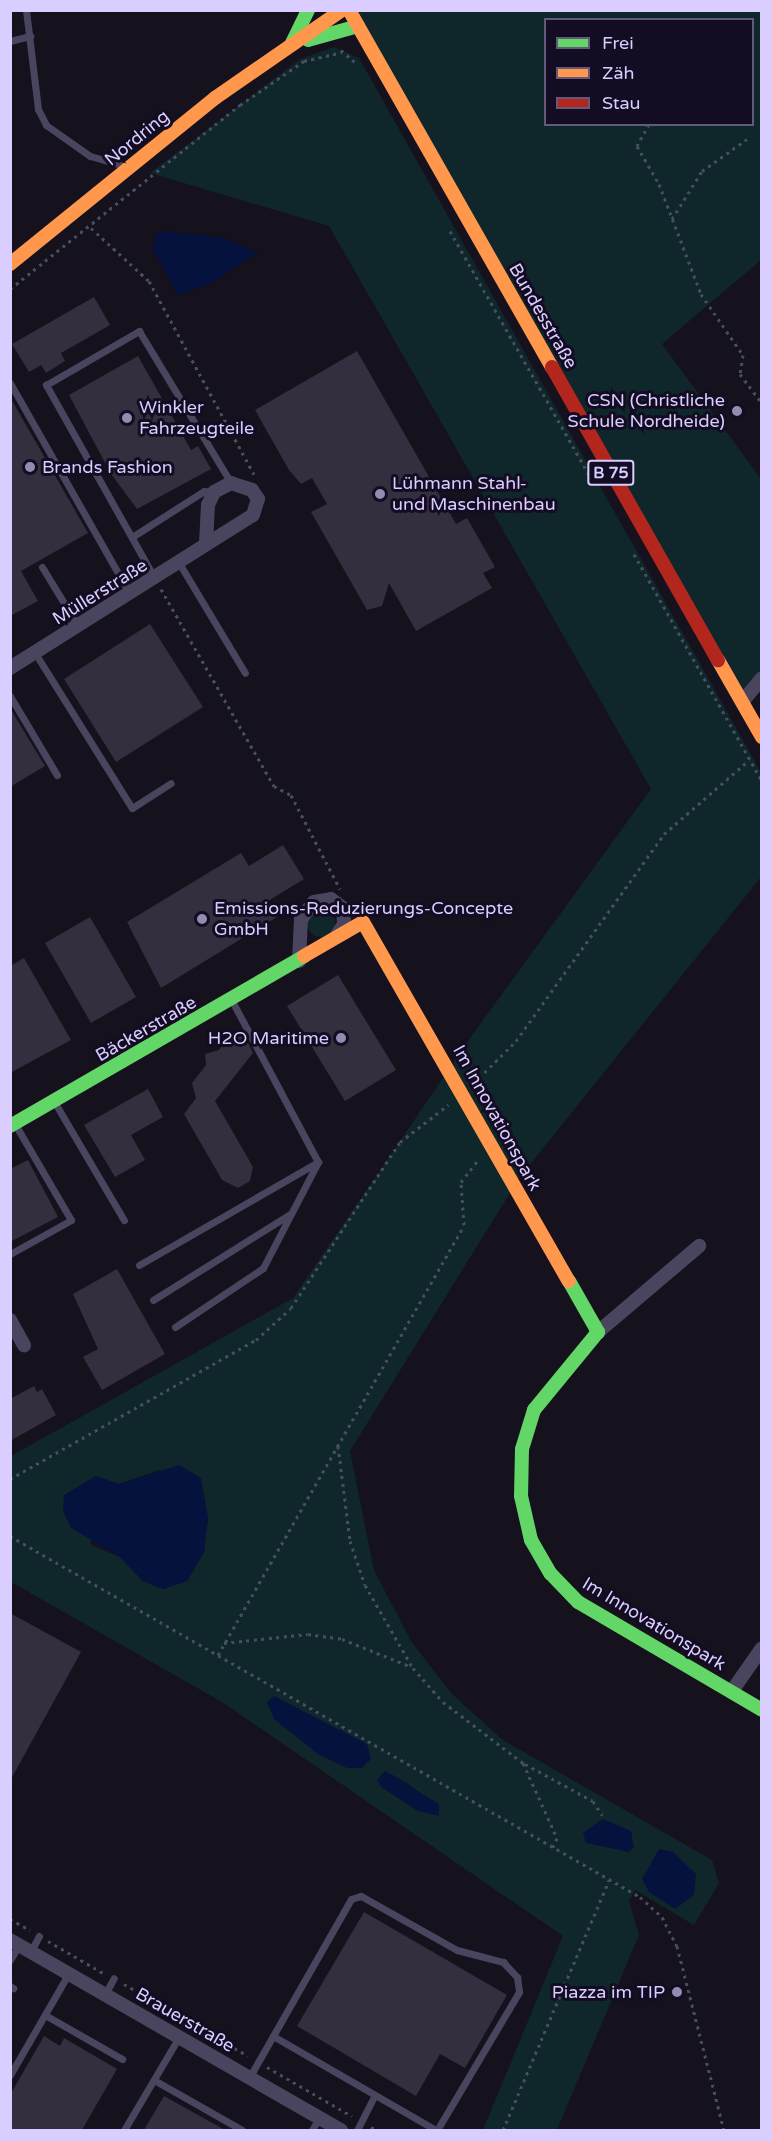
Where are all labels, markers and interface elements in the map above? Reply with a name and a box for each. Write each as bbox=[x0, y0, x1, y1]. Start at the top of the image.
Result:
legend bbox=[544, 18, 754, 126]
text: Frei bbox=[602, 32, 634, 54]
text: Zäh bbox=[602, 62, 635, 84]
text: Stau bbox=[602, 92, 641, 114]
street label: Nordring bbox=[100, 105, 174, 171]
street label: Bundesstraße bbox=[504, 259, 582, 373]
place label: CSN (Christliche Schule Nordheide) bbox=[568, 390, 725, 432]
place label: Winkler Fahrzeugteile bbox=[139, 397, 254, 440]
marker: CSN (Christliche Schule Nordheide) bbox=[730, 404, 744, 418]
marker: Winkler Fahrzeugteile bbox=[120, 411, 134, 425]
place label: Brands Fashion bbox=[42, 456, 173, 478]
marker: Brands Fashion bbox=[23, 460, 37, 474]
road number: B 75 bbox=[587, 460, 635, 486]
place label: Lühmann Stahl- und Maschinenbau bbox=[392, 473, 556, 516]
marker: Lühmann Stahl- und Maschinenbau bbox=[373, 487, 387, 501]
street label: Müllerstraße bbox=[49, 554, 151, 630]
place label: Emissions-Reduzierungs-Concepte GmbH bbox=[214, 898, 513, 940]
marker: Emissions-Reduzierungs-Concepte GmbH bbox=[195, 912, 209, 926]
street label: Bäckerstraße bbox=[92, 992, 200, 1066]
place label: H2O Maritime bbox=[208, 1027, 329, 1049]
marker: H2O Maritime bbox=[334, 1031, 348, 1045]
street label: Im Innovationspark bbox=[448, 1041, 546, 1195]
street label: Im Innovationspark bbox=[578, 1573, 730, 1675]
place label: Piazza im TIP bbox=[552, 1981, 665, 2003]
street label: Brauerstraße bbox=[132, 1983, 238, 2057]
marker: Piazza im TIP bbox=[670, 1985, 684, 1999]

